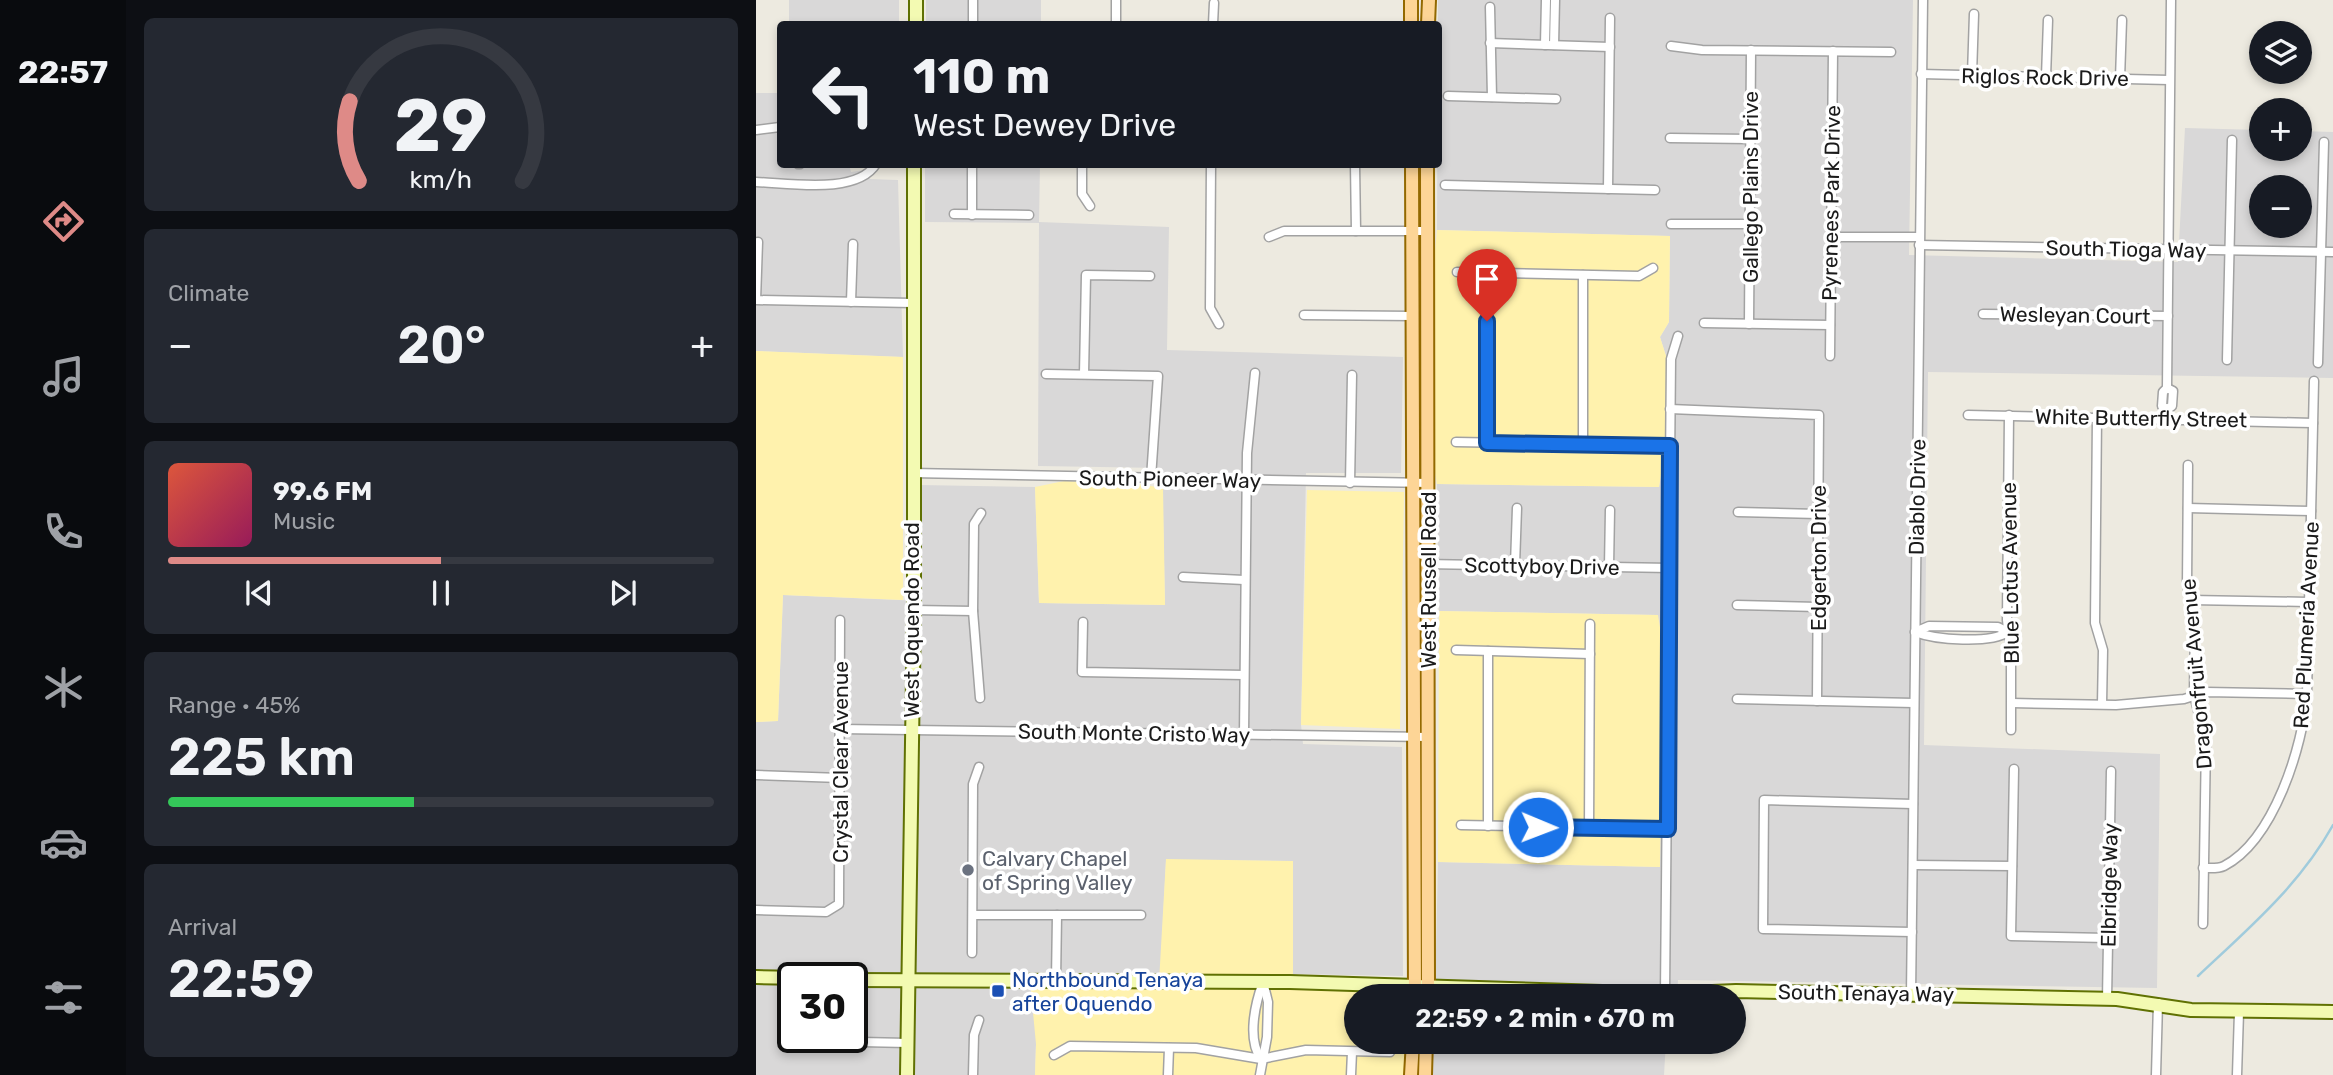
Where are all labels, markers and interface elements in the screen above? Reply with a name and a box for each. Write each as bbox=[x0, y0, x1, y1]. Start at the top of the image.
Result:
map controls bbox=[2249, 21, 2312, 238]
button: layers bbox=[2249, 21, 2312, 84]
text: 110 m bbox=[913, 47, 1050, 105]
icon: left bbox=[798, 49, 889, 140]
text: 22:57 bbox=[18, 53, 108, 91]
street label: Riglos Rock Drive bbox=[1961, 63, 2129, 91]
text: 29 bbox=[394, 83, 488, 169]
street label: Gallego Plains Drive bbox=[1738, 91, 1763, 283]
button: + bbox=[2249, 98, 2312, 161]
street label: Pyrenees Park Drive bbox=[1817, 105, 1845, 301]
text: West Dewey Drive bbox=[913, 106, 1176, 144]
text: km/h bbox=[410, 165, 472, 194]
button: − bbox=[2249, 175, 2312, 238]
icon: directions bbox=[39, 197, 88, 246]
street label: South Tioga Way bbox=[2045, 235, 2207, 263]
pin bbox=[1457, 249, 1517, 321]
icon: arrive bbox=[1468, 260, 1506, 298]
text: Climate bbox=[168, 279, 249, 307]
street label: Wesleyan Court bbox=[1999, 301, 2151, 329]
text: 20° bbox=[397, 314, 486, 376]
text: − bbox=[168, 322, 193, 368]
text: + bbox=[690, 322, 714, 368]
icon: music bbox=[39, 352, 88, 401]
street label: White Butterfly Street bbox=[2035, 404, 2247, 432]
street label: Diablo Drive bbox=[1903, 439, 1931, 555]
street label: South Pioneer Way bbox=[1079, 465, 1262, 493]
text: 99.6 FM bbox=[273, 476, 372, 507]
street label: Blue Lotus Avenue bbox=[1996, 482, 2024, 664]
street label: Edgerton Drive bbox=[1806, 485, 1831, 631]
street label: West Russell Road bbox=[1416, 492, 1441, 668]
icon: phone bbox=[39, 507, 88, 556]
text: Music bbox=[273, 507, 335, 535]
street label: Red Plumeria Avenue bbox=[2288, 521, 2324, 729]
street label: West Oquendo Road bbox=[899, 522, 924, 718]
street label: Scottyboy Drive bbox=[1464, 552, 1620, 580]
icon: previous bbox=[240, 574, 278, 612]
icon: pause bbox=[422, 574, 460, 612]
icon: next bbox=[604, 574, 642, 612]
street label: Dragonfruit Avenue bbox=[2175, 578, 2217, 770]
street label: Crystal Clear Avenue bbox=[828, 661, 853, 863]
icon: climate bbox=[39, 663, 88, 712]
text: Range · 45% bbox=[168, 691, 301, 719]
street label: South Monte Cristo Way bbox=[1018, 718, 1251, 748]
text: 225 km bbox=[168, 726, 355, 788]
position arrow bbox=[1501, 790, 1575, 864]
icon: car bbox=[39, 818, 88, 867]
street label: Elbridge Way bbox=[2095, 822, 2123, 947]
place label: Calvary Chapel of Spring Valley bbox=[982, 846, 1133, 895]
marker: Calvary Chapel of Spring Valley bbox=[960, 862, 976, 878]
text: Arrival bbox=[168, 913, 237, 941]
text: 22:59 bbox=[168, 948, 314, 1010]
speed limit sign: 30 bbox=[777, 962, 868, 1053]
place label: Northbound Tenaya after Oquendo bbox=[1012, 967, 1203, 1016]
icon: filters bbox=[39, 973, 88, 1022]
street label: South Tenaya Way bbox=[1778, 979, 1955, 1007]
marker: Northbound Tenaya after Oquendo bbox=[990, 983, 1006, 999]
text: 22:59 · 2 min · 670 m bbox=[1415, 1003, 1675, 1034]

